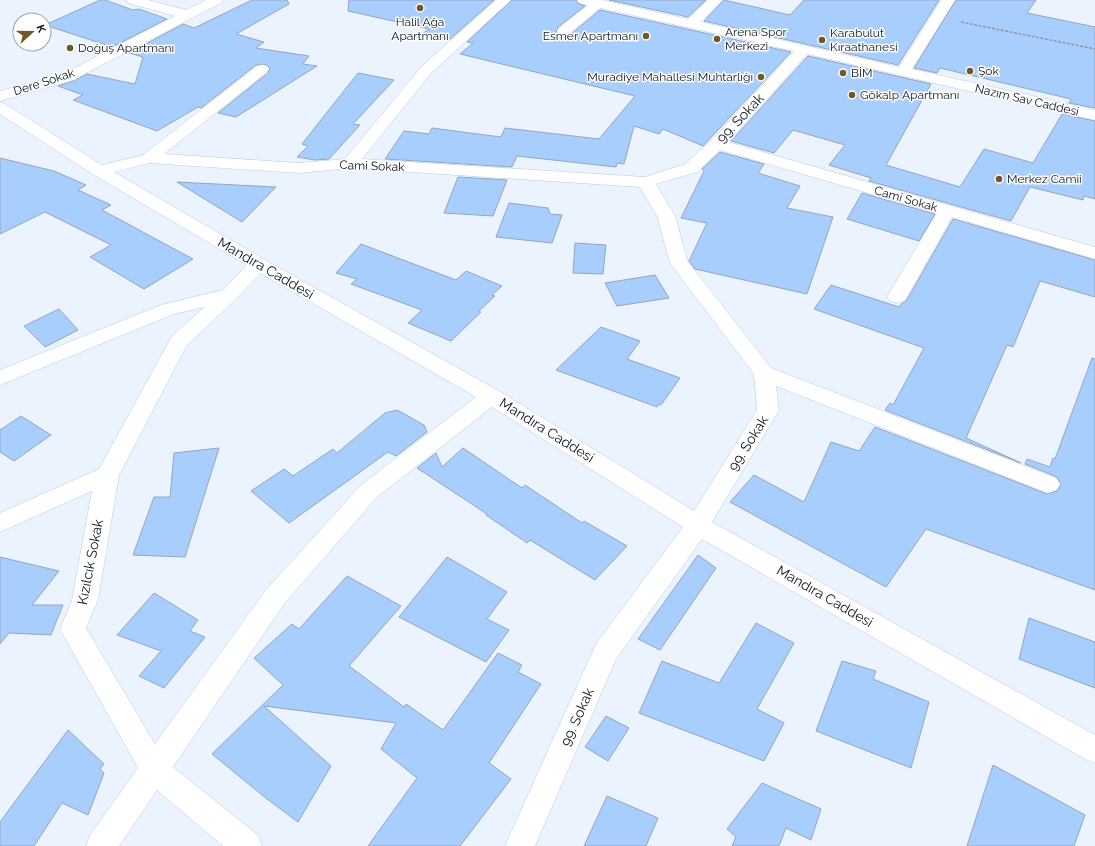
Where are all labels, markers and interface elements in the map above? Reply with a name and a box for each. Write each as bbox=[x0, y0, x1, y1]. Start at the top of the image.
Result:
marker: Halil Ağa Apartmanı bbox=[415, 3, 425, 13]
north arrow bbox=[12, 12, 52, 52]
place label: Halil Ağa Apartmanı bbox=[391, 15, 449, 43]
text: K bbox=[33, 23, 48, 35]
place label: Arena Spor Merkezi bbox=[725, 25, 788, 53]
place label: Karabulut Kıraathanesi bbox=[830, 26, 898, 54]
place label: Esmer Apartmanı bbox=[543, 29, 638, 43]
marker: Esmer Apartmanı bbox=[641, 31, 651, 41]
marker: Arena Spor Merkezi bbox=[712, 34, 722, 44]
marker: Karabulut Kıraathanesi bbox=[817, 35, 827, 45]
place label: Doğuş Apartmanı bbox=[78, 41, 174, 55]
marker: Doğuş Apartmanı bbox=[65, 43, 75, 53]
place label: Şok bbox=[978, 64, 999, 78]
street label: Dere Sokak bbox=[12, 65, 77, 98]
place label: BİM bbox=[851, 66, 873, 80]
marker: Şok bbox=[965, 66, 975, 76]
marker: BİM bbox=[838, 68, 848, 78]
place label: Muradiye Mahallesi Muhtarlığı bbox=[587, 70, 753, 84]
marker: Muradiye Mahallesi Muhtarlığı bbox=[756, 72, 766, 82]
street label: Nazım Sav Caddesi bbox=[974, 81, 1080, 119]
place label: Gökalp Apartmanı bbox=[860, 88, 959, 102]
street label: 99. Sokak bbox=[713, 89, 767, 146]
marker: Gökalp Apartmanı bbox=[847, 90, 857, 100]
street label: Cami Sokak bbox=[339, 158, 405, 174]
place label: Merkez Camii bbox=[1007, 172, 1082, 186]
marker: Merkez Camii bbox=[994, 174, 1004, 184]
street label: Cami Sokak bbox=[873, 183, 940, 215]
street label: Mandıra Caddesi bbox=[215, 234, 317, 302]
street label: Mandıra Caddesi bbox=[497, 394, 597, 466]
street label: 99. Sokak bbox=[725, 412, 771, 473]
street label: Kızılcık Sokak bbox=[74, 517, 106, 606]
street label: Mandıra Caddesi bbox=[774, 562, 876, 630]
street label: 99. Sokak bbox=[557, 685, 597, 749]

